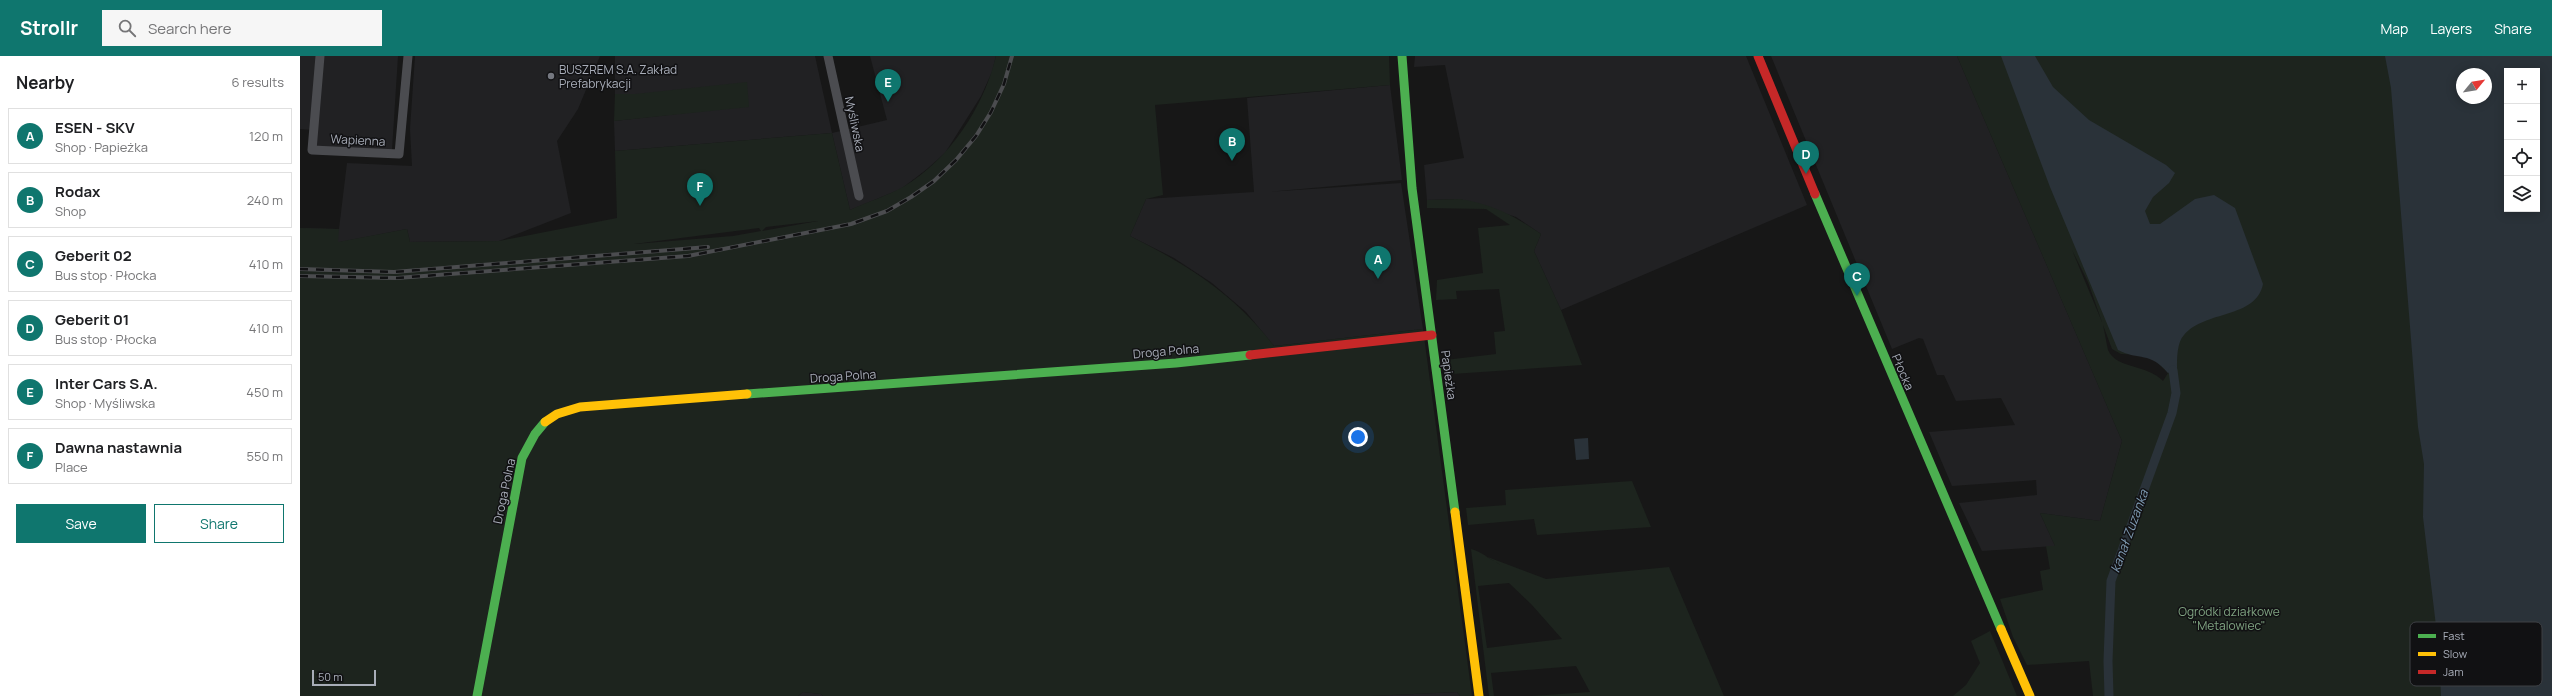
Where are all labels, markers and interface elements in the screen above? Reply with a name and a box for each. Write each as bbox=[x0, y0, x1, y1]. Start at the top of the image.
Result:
search box bbox=[102, 10, 382, 46]
text: Strollr bbox=[20, 15, 78, 41]
icon: search bbox=[116, 17, 138, 39]
text: Search here bbox=[148, 18, 231, 39]
text: Map bbox=[2380, 19, 2408, 38]
text: Layers bbox=[2430, 19, 2472, 38]
text: Share bbox=[2494, 19, 2532, 38]
place label: BUSZREM S.A. Zakład Prefabrykacji bbox=[559, 61, 677, 92]
north arrow bbox=[2456, 68, 2492, 104]
map controls bbox=[2504, 68, 2540, 212]
button: + bbox=[2504, 68, 2540, 104]
pin: E bbox=[875, 69, 901, 102]
text: Nearby bbox=[16, 71, 74, 94]
marker: BUSZREM S.A. Zakład Prefabrykacji bbox=[546, 71, 556, 81]
text: 6 results bbox=[232, 73, 284, 91]
street label: Myśliwska bbox=[841, 95, 869, 153]
button: − bbox=[2504, 104, 2540, 140]
text: ESEN - SKV bbox=[55, 117, 135, 138]
text: A bbox=[26, 127, 34, 145]
text: 120 m bbox=[249, 127, 283, 145]
pin: B bbox=[1219, 128, 1245, 161]
street label: Wapienna bbox=[330, 130, 386, 150]
text: Shop · Papieżka bbox=[55, 138, 148, 156]
button: locate bbox=[2504, 140, 2540, 176]
pin: D bbox=[1793, 141, 1819, 174]
pin: F bbox=[687, 173, 713, 206]
button: layers bbox=[2504, 176, 2540, 212]
text: Rodax bbox=[55, 181, 100, 202]
text: B bbox=[26, 191, 34, 209]
text: 240 m bbox=[247, 191, 283, 209]
text: Shop bbox=[55, 202, 86, 220]
text: Geberit 02 bbox=[55, 245, 132, 266]
pin: A bbox=[1365, 246, 1391, 279]
text: C bbox=[25, 255, 35, 273]
text: 410 m bbox=[249, 255, 283, 273]
pin: C bbox=[1844, 263, 1870, 296]
text: Bus stop · Płocka bbox=[55, 266, 156, 284]
text: Geberit 01 bbox=[55, 309, 129, 330]
text: D bbox=[25, 319, 35, 337]
text: 410 m bbox=[249, 319, 283, 337]
text: Bus stop · Płocka bbox=[55, 330, 156, 348]
street label: Droga Polna bbox=[1132, 340, 1200, 362]
street label: Papieżka bbox=[1437, 349, 1461, 401]
street label: Płocka bbox=[1888, 351, 1918, 393]
street label: Droga Polna bbox=[809, 365, 877, 387]
text: Inter Cars S.A. bbox=[55, 373, 158, 394]
text: E bbox=[26, 383, 34, 401]
text: 450 m bbox=[246, 383, 283, 401]
text: Shop · Myśliwska bbox=[55, 394, 155, 412]
your location bbox=[1348, 427, 1368, 447]
text: Dawna nastawnia bbox=[55, 437, 182, 458]
text: F bbox=[27, 447, 33, 465]
text: 550 m bbox=[246, 447, 283, 465]
street label: Droga Polna bbox=[489, 457, 519, 525]
text: Place bbox=[55, 458, 88, 476]
water label: kanał Zuzanka bbox=[2106, 486, 2153, 575]
button: Save bbox=[16, 504, 146, 543]
button: Share bbox=[154, 504, 284, 543]
park label: Ogródki działkowe "Metalowiec" bbox=[2178, 603, 2280, 634]
legend bbox=[2410, 622, 2542, 686]
text: Fast bbox=[2443, 628, 2465, 643]
text: Slow bbox=[2443, 646, 2468, 661]
text: Jam bbox=[2443, 664, 2464, 679]
scale bar bbox=[312, 668, 376, 687]
text: 50 m bbox=[318, 669, 343, 684]

